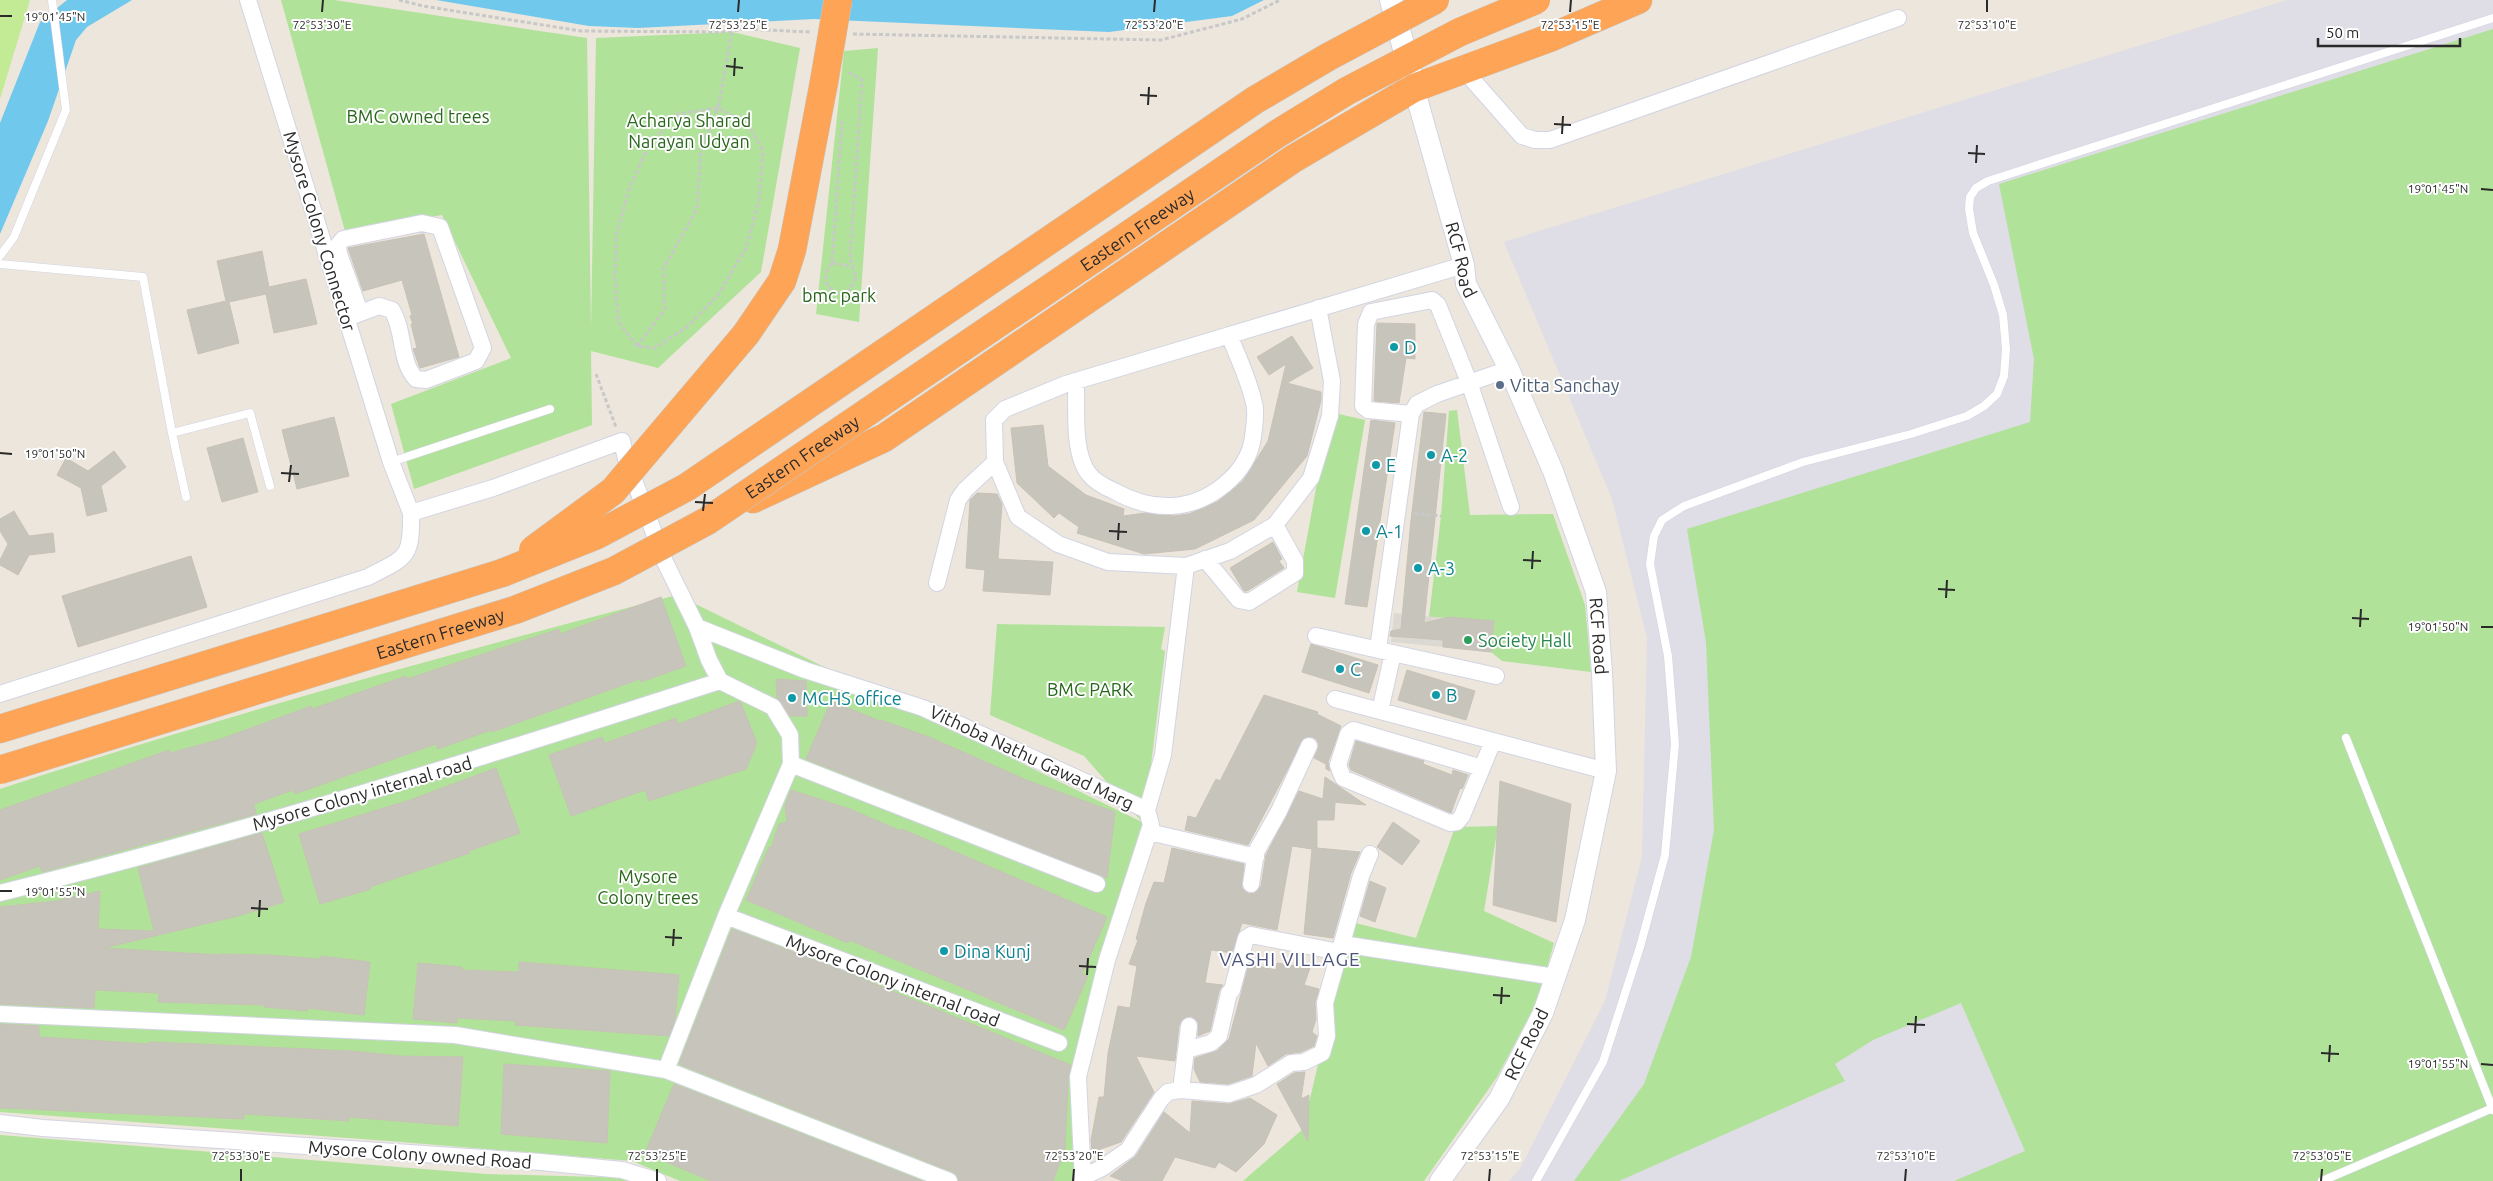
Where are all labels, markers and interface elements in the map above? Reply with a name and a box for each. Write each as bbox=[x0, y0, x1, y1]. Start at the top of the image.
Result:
text: 19°01'45"N bbox=[25, 10, 85, 23]
scale bar bbox=[2318, 15, 2460, 47]
text: 72°53'30"E bbox=[293, 18, 352, 31]
text: 72°53'25"E bbox=[709, 18, 768, 31]
text: 72°53'20"E bbox=[1125, 18, 1184, 31]
text: 72°53'15"E bbox=[1541, 18, 1600, 31]
text: 72°53'10"E bbox=[1958, 18, 2017, 31]
text: 50 m bbox=[2326, 24, 2359, 41]
park label: BMC owned trees bbox=[346, 106, 490, 126]
park label: Acharya Sharad Narayan Udyan bbox=[627, 110, 751, 151]
street label: Mysore Colony Connector bbox=[280, 129, 360, 334]
text: 19°01'45"N bbox=[2408, 182, 2468, 195]
street label: Eastern Freeway bbox=[1076, 183, 1198, 275]
street label: RCF Road bbox=[1442, 219, 1481, 301]
park label: bmc park bbox=[802, 285, 876, 305]
place label: D bbox=[1404, 337, 1417, 357]
marker: D bbox=[1388, 341, 1400, 353]
place label: Vitta Sanchay bbox=[1510, 375, 1620, 395]
marker: Vitta Sanchay bbox=[1494, 379, 1506, 391]
street label: Eastern Freeway bbox=[741, 411, 863, 502]
place label: A-2 bbox=[1441, 445, 1468, 465]
text: 19°01'50"N bbox=[25, 447, 85, 460]
marker: A-2 bbox=[1425, 449, 1437, 461]
place label: E bbox=[1386, 455, 1396, 475]
marker: E bbox=[1370, 459, 1382, 471]
place label: A-1 bbox=[1376, 521, 1403, 541]
marker: A-1 bbox=[1360, 525, 1372, 537]
place label: A-3 bbox=[1428, 558, 1455, 578]
marker: A-3 bbox=[1412, 562, 1424, 574]
street label: RCF Road bbox=[1586, 597, 1612, 675]
street label: Eastern Freeway bbox=[374, 604, 507, 663]
text: 19°01'50"N bbox=[2408, 620, 2468, 633]
place label: Society Hall bbox=[1478, 630, 1572, 650]
marker: Society Hall bbox=[1462, 634, 1474, 646]
place label: C bbox=[1350, 659, 1361, 679]
marker: C bbox=[1334, 663, 1346, 675]
park label: BMC PARK bbox=[1047, 679, 1133, 699]
place label: B bbox=[1446, 685, 1457, 705]
place label: MCHS office bbox=[802, 688, 902, 708]
marker: B bbox=[1430, 689, 1442, 701]
marker: MCHS office bbox=[786, 692, 798, 704]
street label: Vithoba Nathu Gawad Marg bbox=[927, 701, 1137, 813]
street label: Mysore Colony internal road bbox=[250, 752, 474, 834]
park label: Mysore Colony trees bbox=[597, 866, 699, 907]
text: 19°01'55"N bbox=[25, 885, 85, 898]
street label: Mysore Colony internal road bbox=[783, 930, 1003, 1030]
place label: Dina Kunj bbox=[954, 941, 1031, 961]
marker: Dina Kunj bbox=[938, 945, 950, 957]
district label: VASHI VILLAGE bbox=[1219, 948, 1361, 970]
street label: RCF Road bbox=[1500, 1005, 1552, 1083]
text: 19°01'55"N bbox=[2408, 1057, 2468, 1070]
street label: Mysore Colony owned Road bbox=[308, 1136, 532, 1172]
text: 72°53'30"E bbox=[212, 1149, 271, 1162]
text: 72°53'25"E bbox=[628, 1149, 687, 1162]
text: 72°53'20"E bbox=[1045, 1149, 1104, 1162]
text: 72°53'15"E bbox=[1461, 1149, 1520, 1162]
text: 72°53'10"E bbox=[1877, 1149, 1936, 1162]
text: 72°53'05"E bbox=[2293, 1149, 2352, 1162]

